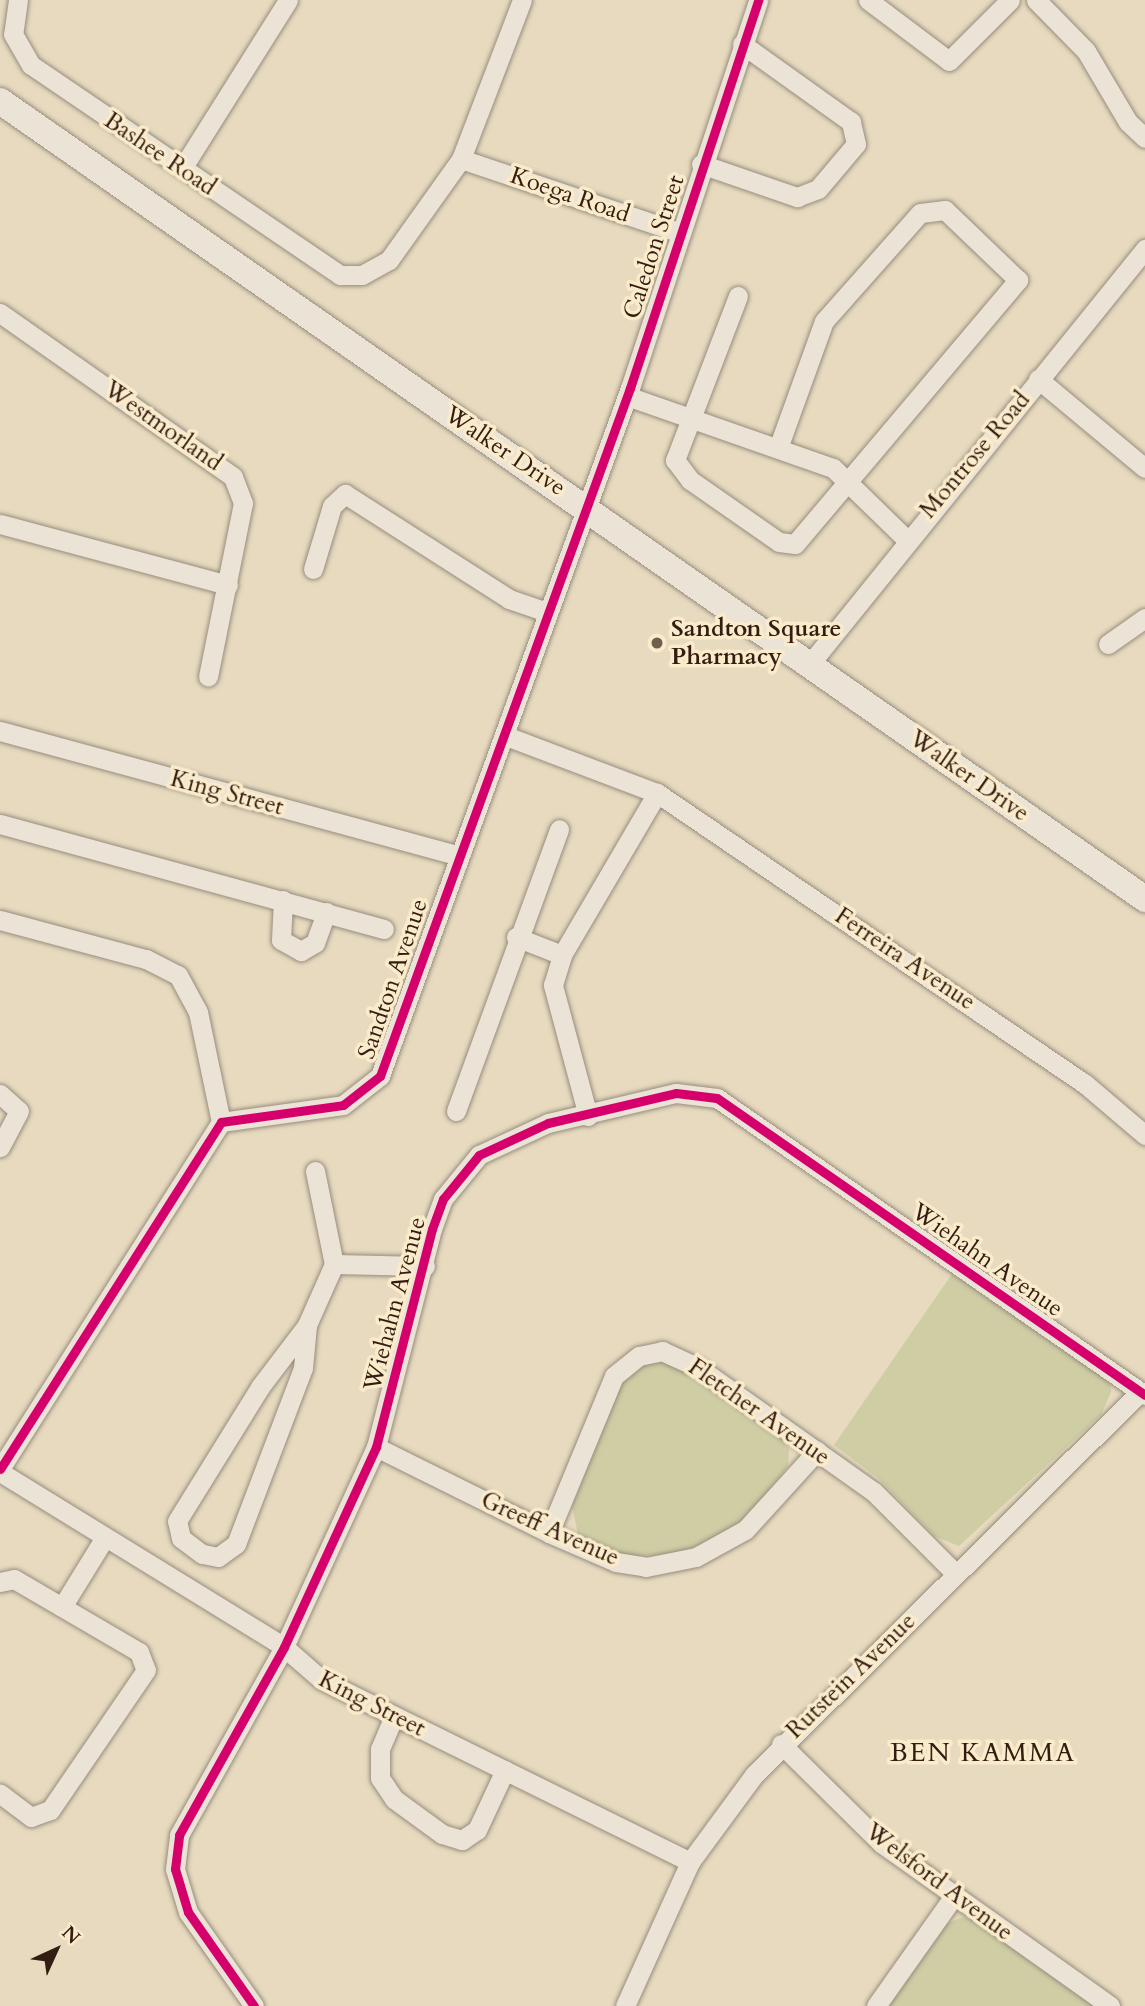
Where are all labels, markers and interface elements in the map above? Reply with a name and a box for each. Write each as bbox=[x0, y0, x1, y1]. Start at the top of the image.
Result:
street label: Bashee Road bbox=[99, 106, 221, 202]
street label: Koega Road bbox=[506, 161, 634, 229]
street label: Caledon Street bbox=[617, 172, 691, 322]
street label: Westmorland bbox=[98, 375, 228, 477]
street label: Montrose Road bbox=[914, 386, 1036, 524]
street label: Walker Drive bbox=[439, 400, 571, 502]
place label: Sandton Square Pharmacy bbox=[671, 615, 841, 671]
marker: Sandton Square Pharmacy bbox=[649, 635, 665, 651]
street label: Walker Drive bbox=[903, 724, 1035, 828]
street label: King Street bbox=[167, 764, 287, 822]
street label: Sandton Avenue bbox=[352, 895, 434, 1063]
street label: Ferreira Avenue bbox=[829, 901, 981, 1017]
street label: Wiehahn Avenue bbox=[906, 1197, 1068, 1323]
street label: Wiehahn Avenue bbox=[358, 1214, 432, 1394]
street label: Fletcher Avenue bbox=[683, 1353, 835, 1471]
street label: Greeff Avenue bbox=[476, 1486, 624, 1572]
street label: Rutstein Avenue bbox=[780, 1607, 922, 1745]
street label: King Street bbox=[314, 1665, 430, 1743]
district label: BEN KAMMA bbox=[891, 1737, 1075, 1769]
street label: Welsford Avenue bbox=[859, 1817, 1019, 1947]
north arrow bbox=[21, 1915, 91, 1985]
text: N bbox=[56, 1920, 86, 1950]

